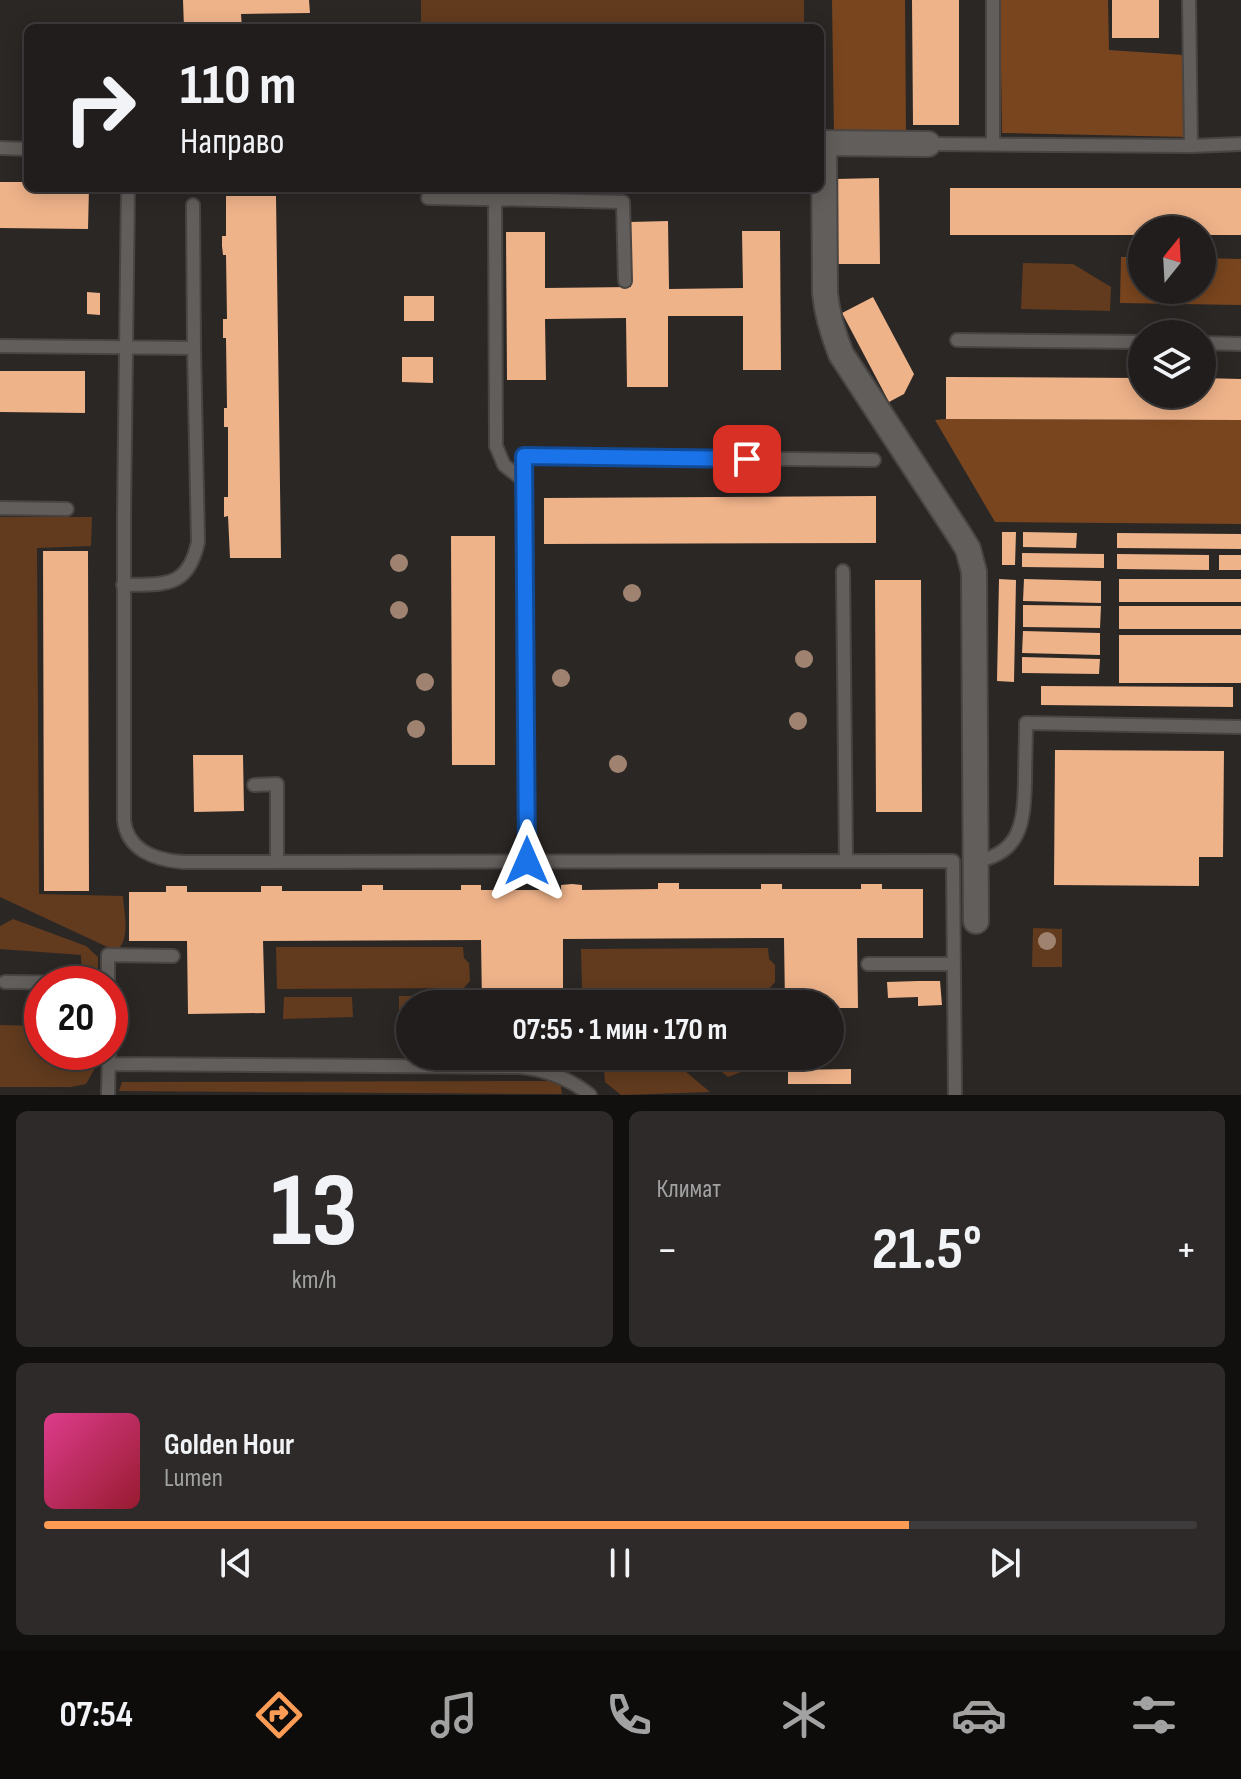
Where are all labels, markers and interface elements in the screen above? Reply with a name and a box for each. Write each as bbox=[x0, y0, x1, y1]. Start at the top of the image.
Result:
text: 110 m bbox=[180, 53, 296, 120]
icon: right bbox=[48, 56, 152, 160]
text: Направо bbox=[180, 121, 284, 164]
north arrow bbox=[1128, 216, 1216, 304]
map controls bbox=[1128, 216, 1216, 408]
button: layers bbox=[1128, 320, 1216, 408]
pin bbox=[713, 425, 781, 493]
icon: arrive bbox=[725, 437, 769, 481]
position arrow bbox=[485, 819, 569, 903]
speed limit sign: 20 bbox=[24, 966, 128, 1070]
text: 07:55 · 1 мин · 170 m bbox=[513, 1012, 727, 1048]
text: 13 bbox=[271, 1150, 358, 1275]
text: Климат bbox=[657, 1174, 721, 1205]
text: 21.5° bbox=[872, 1214, 982, 1286]
text: − bbox=[657, 1224, 678, 1277]
text: + bbox=[1175, 1224, 1197, 1277]
text: km/h bbox=[292, 1265, 337, 1296]
text: Golden Hour bbox=[164, 1427, 294, 1463]
text: Lumen bbox=[164, 1463, 223, 1494]
icon: previous bbox=[214, 1541, 258, 1585]
icon: pause bbox=[598, 1541, 642, 1585]
icon: next bbox=[983, 1541, 1027, 1585]
icon: directions bbox=[251, 1687, 307, 1743]
icon: music bbox=[426, 1687, 482, 1743]
icon: phone bbox=[601, 1687, 657, 1743]
icon: climate bbox=[776, 1687, 832, 1743]
icon: car bbox=[951, 1687, 1007, 1743]
icon: filters bbox=[1126, 1687, 1182, 1743]
text: 07:54 bbox=[59, 1694, 133, 1737]

